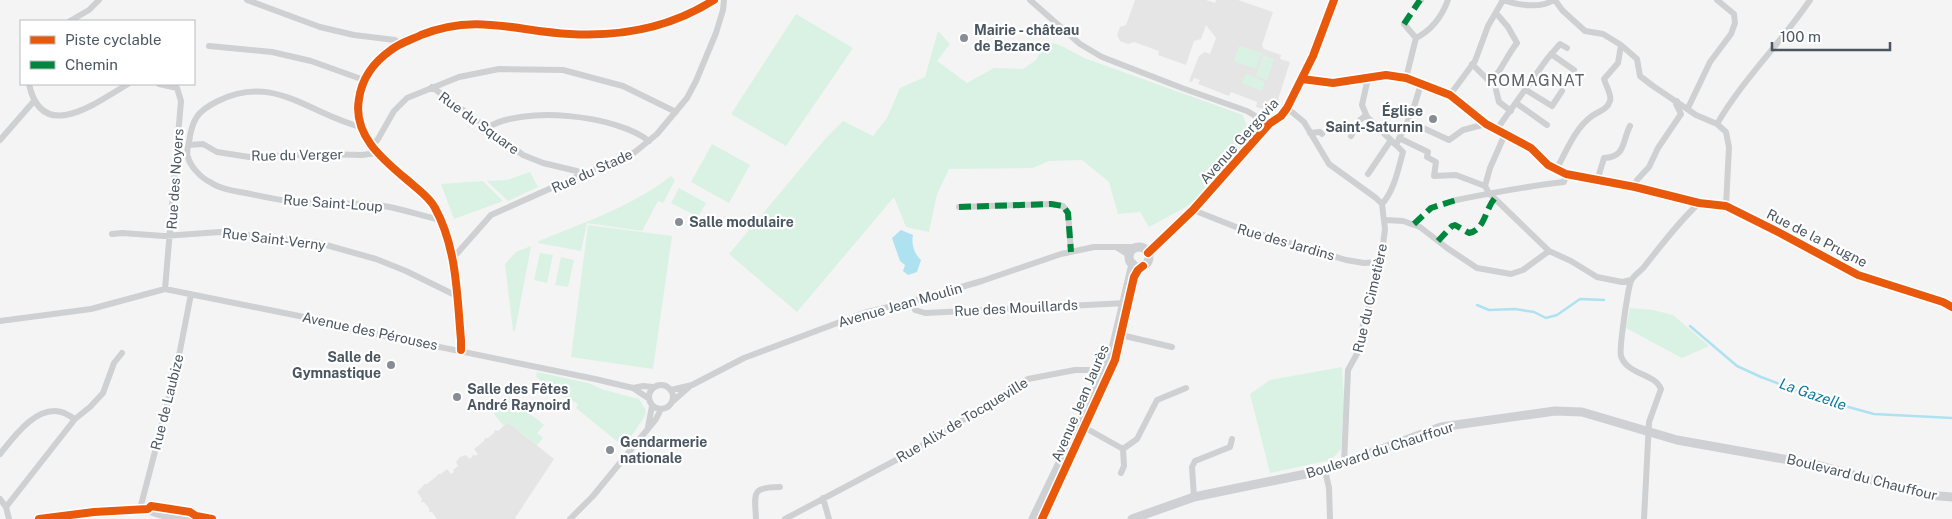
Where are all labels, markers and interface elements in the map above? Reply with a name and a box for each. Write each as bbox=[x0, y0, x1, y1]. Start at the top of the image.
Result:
legend bbox=[20, 20, 195, 85]
scale bar bbox=[1772, 20, 1890, 52]
place label: Mairie - château de Bezance bbox=[974, 22, 1079, 54]
text: 100 m bbox=[1780, 28, 1821, 45]
text: Piste cyclable bbox=[65, 31, 162, 48]
marker: Mairie - château de Bezance bbox=[958, 32, 970, 44]
text: Chemin bbox=[65, 56, 118, 73]
district label: ROMAGNAT bbox=[1487, 71, 1585, 90]
street label: Rue du Square bbox=[436, 89, 522, 158]
street label: Avenue Gergovia bbox=[1196, 95, 1282, 187]
place label: Église Saint-Saturnin bbox=[1325, 102, 1423, 135]
marker: Église Saint-Saturnin bbox=[1427, 113, 1439, 125]
street label: Rue des Noyers bbox=[163, 128, 187, 230]
street label: Rue du Verger bbox=[251, 146, 343, 164]
street label: Rue du Stade bbox=[549, 146, 635, 196]
street label: Rue Saint-Loup bbox=[283, 192, 383, 214]
street label: Rue de la Prugne bbox=[1764, 206, 1870, 270]
place label: Salle modulaire bbox=[689, 214, 794, 230]
marker: Salle modulaire bbox=[673, 216, 685, 228]
street label: Rue des Jardins bbox=[1235, 220, 1337, 264]
street label: Rue Saint-Verny bbox=[221, 225, 327, 253]
street label: Rue du Cimetière bbox=[1350, 242, 1390, 354]
street label: Avenue Jean Moulin bbox=[836, 280, 964, 330]
street label: Rue des Mouillards bbox=[954, 297, 1078, 319]
street label: Avenue des Pérouses bbox=[301, 309, 439, 353]
street label: Avenue Jean Jaurès bbox=[1048, 342, 1112, 464]
place label: Salle de Gymnastique bbox=[292, 349, 381, 381]
street label: Rue de Laubize bbox=[147, 352, 187, 452]
marker: Salle de Gymnastique bbox=[385, 359, 397, 371]
street label: Rue Alix de Tocqueville bbox=[893, 374, 1031, 466]
water label: La Gazelle bbox=[1777, 375, 1849, 413]
place label: Salle des Fêtes André Raynoird bbox=[467, 381, 571, 413]
marker: Salle des Fêtes André Raynoird bbox=[451, 391, 463, 403]
street label: Boulevard du Chauffour bbox=[1304, 419, 1456, 481]
place label: Gendarmerie nationale bbox=[620, 434, 707, 466]
marker: Gendarmerie nationale bbox=[604, 444, 616, 456]
street label: Boulevard du Chauffour bbox=[1785, 451, 1939, 503]

